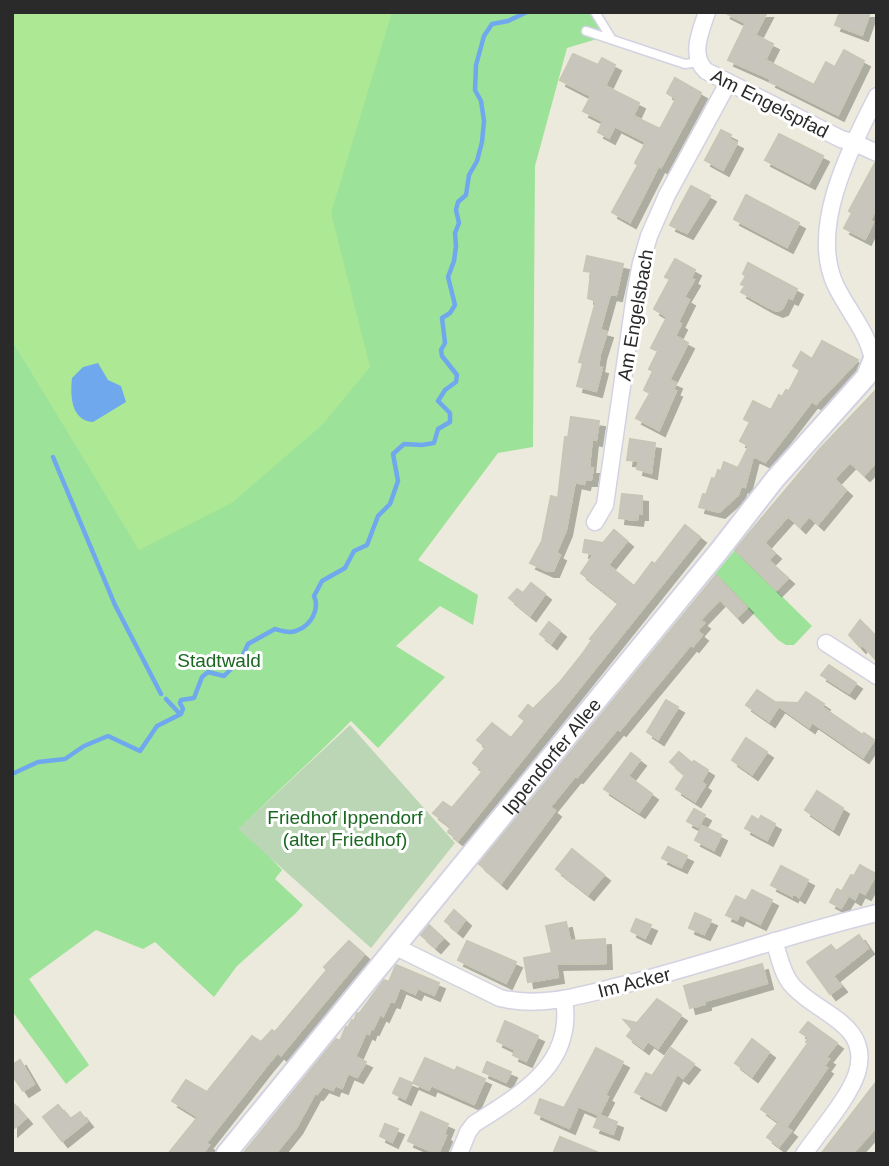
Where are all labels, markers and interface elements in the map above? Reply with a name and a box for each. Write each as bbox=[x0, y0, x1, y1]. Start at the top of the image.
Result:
street label: Am Engelspfad bbox=[708, 65, 832, 142]
street label: Am Engelsbach bbox=[614, 248, 657, 382]
park label: Stadtwald bbox=[177, 650, 261, 671]
street label: Ippendorfer Allee bbox=[498, 694, 605, 819]
park label: Friedhof Ippendorf (alter Friedhof) bbox=[267, 807, 423, 850]
street label: Im Acker bbox=[596, 963, 673, 1002]

